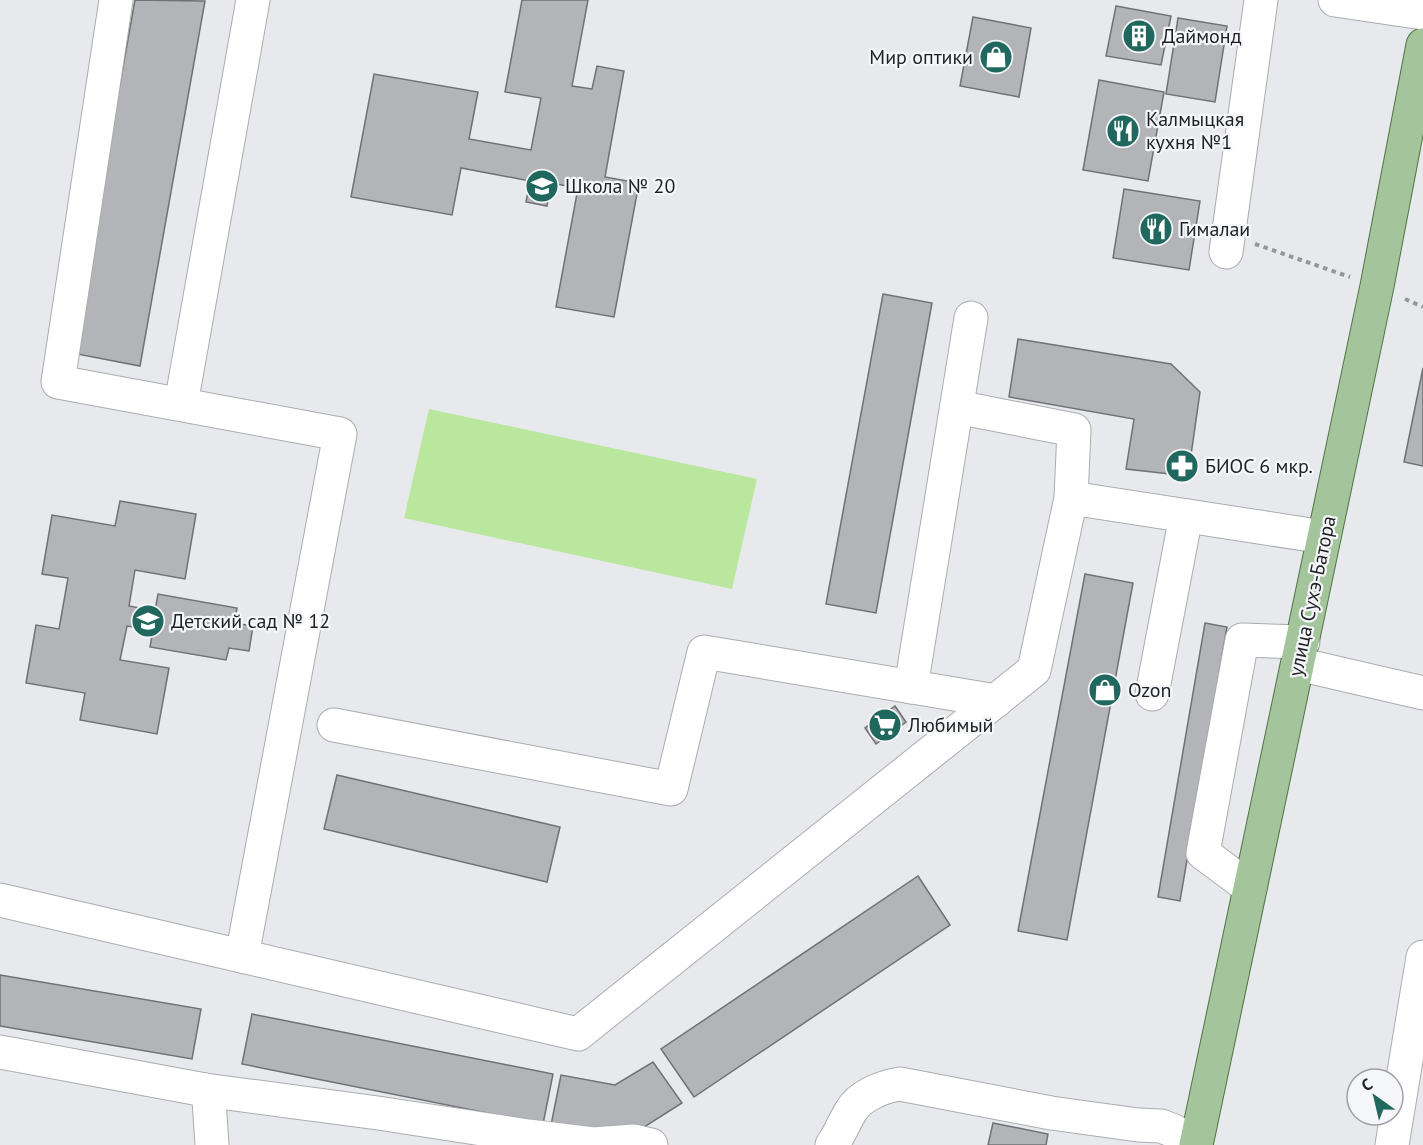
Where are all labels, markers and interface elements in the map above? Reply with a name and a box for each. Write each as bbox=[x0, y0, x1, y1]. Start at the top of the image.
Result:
building icon: Даймонд bbox=[1121, 18, 1157, 54]
place label: Даймонд bbox=[1162, 23, 1242, 49]
shop icon: Мир оптики bbox=[978, 39, 1014, 75]
place label: Мир оптики bbox=[869, 44, 973, 70]
place label: Калмыцкая кухня №1 bbox=[1146, 106, 1244, 155]
restaurant icon: Калмыцкая кухня №1 bbox=[1105, 113, 1141, 149]
school or university icon: Школа № 20 bbox=[524, 168, 560, 204]
place label: Школа № 20 bbox=[565, 173, 675, 199]
restaurant icon: Гималаи bbox=[1138, 211, 1174, 247]
place label: Гималаи bbox=[1179, 216, 1250, 242]
pharmacy icon: БИОС 6 мкр. bbox=[1164, 448, 1200, 484]
place label: БИОС 6 мкр. bbox=[1205, 453, 1313, 479]
street label: улица Сухэ-Батора bbox=[1282, 513, 1342, 679]
school or university icon: Детский сад № 12 bbox=[130, 603, 166, 639]
place label: Детский сад № 12 bbox=[171, 608, 330, 634]
shop icon: Ozon bbox=[1087, 672, 1123, 708]
place label: Ozon bbox=[1128, 677, 1172, 703]
supermarket icon: Любимый bbox=[867, 707, 903, 743]
place label: Любимый bbox=[907, 712, 994, 738]
north arrow bbox=[1345, 1067, 1405, 1127]
text: С bbox=[1357, 1074, 1376, 1095]

